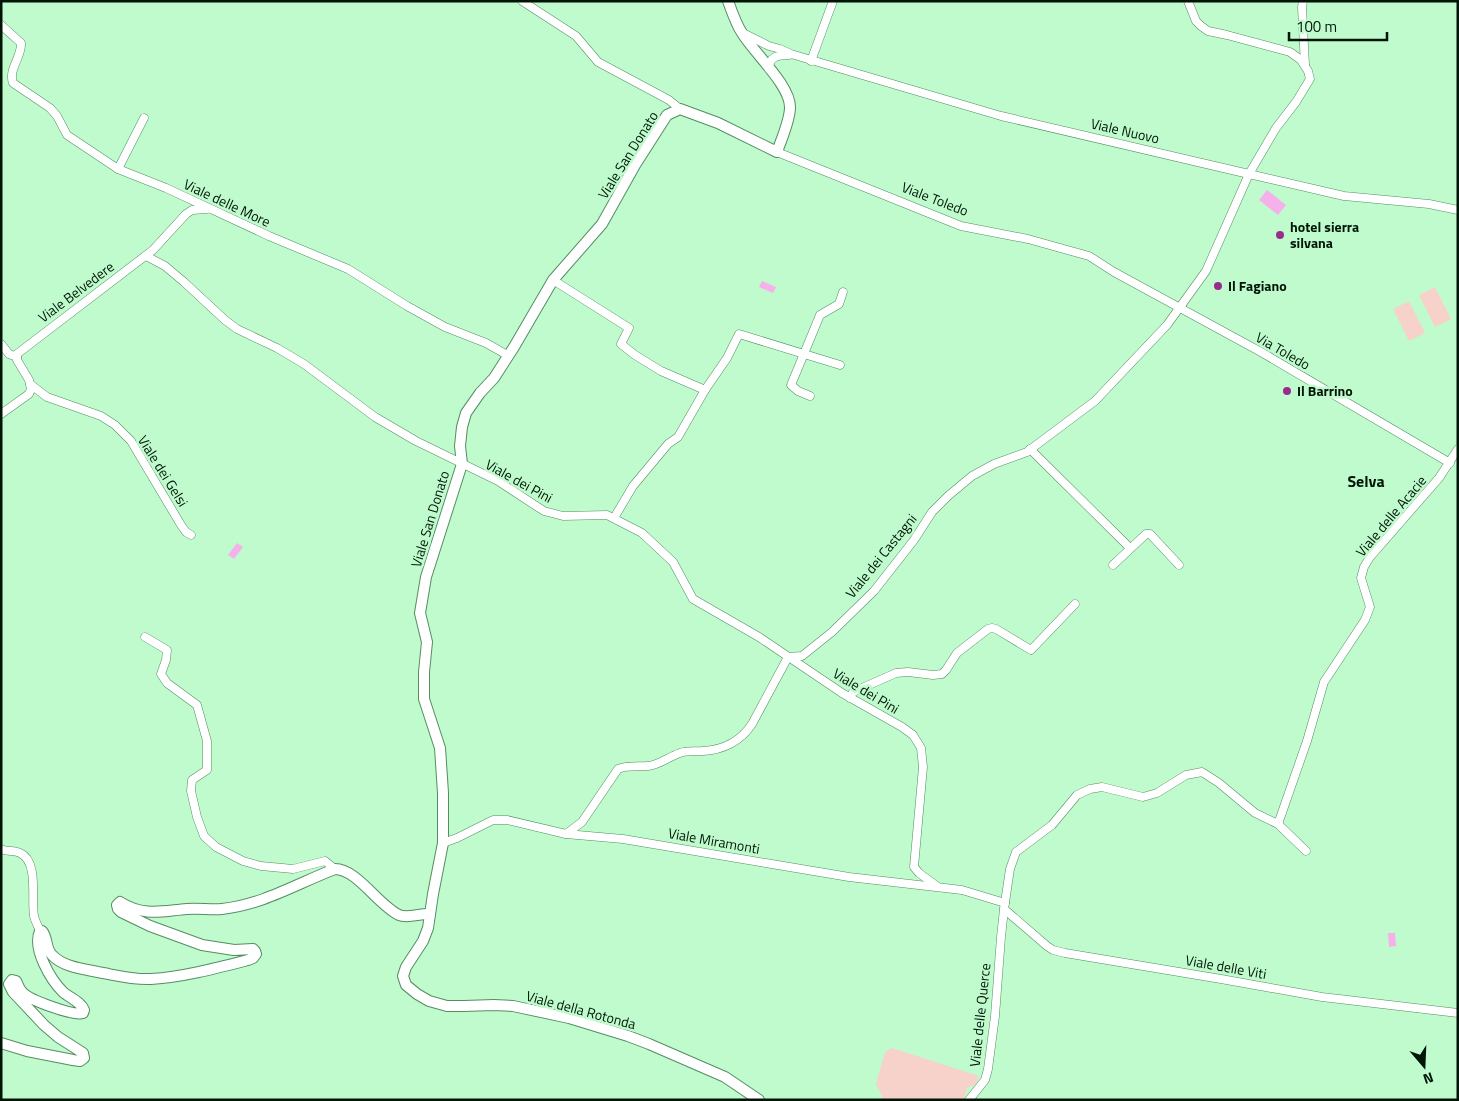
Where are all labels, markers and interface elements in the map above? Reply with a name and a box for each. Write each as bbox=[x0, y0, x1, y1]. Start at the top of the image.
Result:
scale bar bbox=[1289, 10, 1386, 42]
text: 100 m bbox=[1296, 15, 1337, 38]
street label: Viale San Donato bbox=[592, 107, 663, 203]
street label: Viale Nuovo bbox=[1089, 112, 1161, 149]
street label: Viale delle More bbox=[180, 173, 274, 232]
street label: Viale Toledo bbox=[899, 176, 972, 221]
place label: hotel sierra silvana bbox=[1290, 216, 1359, 253]
marker: hotel sierra silvana bbox=[1274, 229, 1286, 241]
street label: Viale Belvedere bbox=[33, 256, 118, 327]
place label: Il Fagiano bbox=[1228, 275, 1287, 296]
marker: Il Fagiano bbox=[1212, 280, 1224, 292]
street label: Via Toledo bbox=[1252, 326, 1314, 375]
place label: Il Barrino bbox=[1297, 380, 1353, 401]
marker: Il Barrino bbox=[1281, 385, 1293, 397]
street label: Viale dei Gelsi bbox=[133, 431, 194, 511]
street label: Viale dei Pini bbox=[482, 453, 557, 508]
street label: Viale San Donato bbox=[405, 468, 454, 570]
district label: Selva bbox=[1347, 469, 1385, 493]
street label: Viale delle Acacie bbox=[1350, 471, 1431, 561]
street label: Viale dei Castagni bbox=[840, 509, 921, 602]
street label: Viale dei Pini bbox=[829, 662, 903, 719]
street label: Viale Miramonti bbox=[667, 822, 762, 859]
street label: Viale delle Viti bbox=[1184, 949, 1268, 984]
street label: Viale delle Querce bbox=[964, 962, 995, 1068]
street label: Viale della Rotonda bbox=[524, 985, 638, 1034]
north arrow bbox=[1399, 1041, 1449, 1091]
text: N bbox=[1420, 1067, 1436, 1090]

